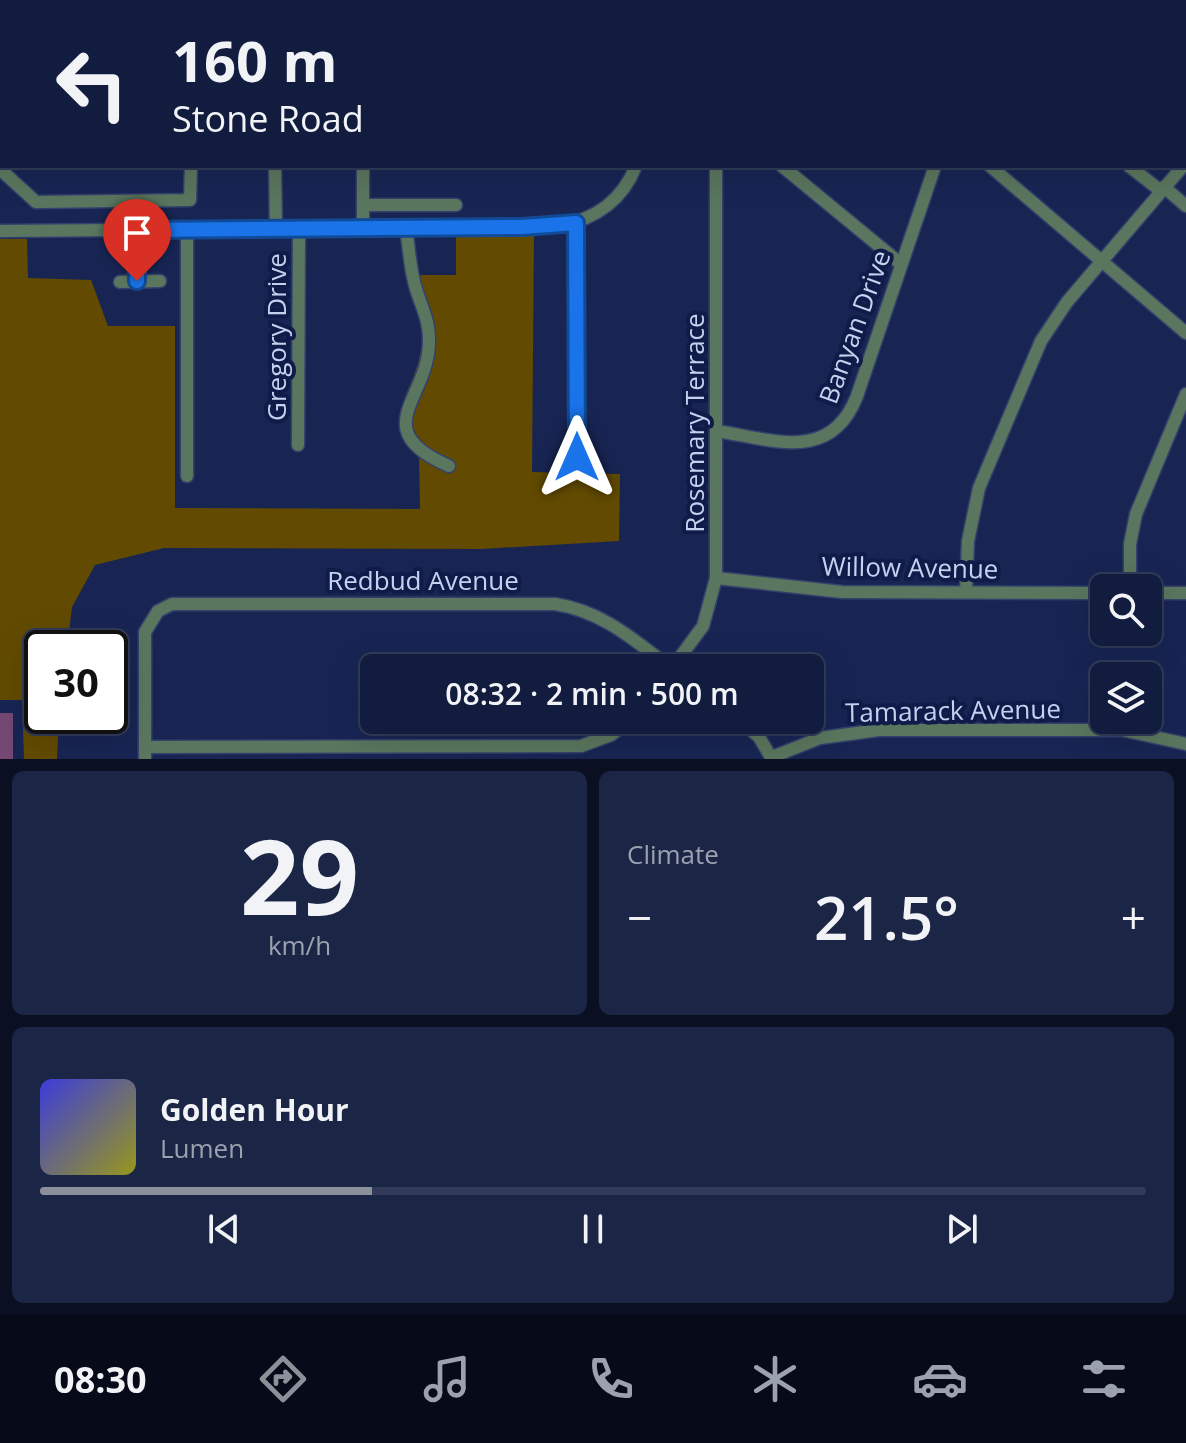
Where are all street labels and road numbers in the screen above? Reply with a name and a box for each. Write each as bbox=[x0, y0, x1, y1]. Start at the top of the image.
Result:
street label: Banyan Drive bbox=[810, 245, 899, 408]
street label: Gregory Drive bbox=[258, 253, 294, 421]
street label: Rosemary Terrace bbox=[676, 313, 712, 533]
street label: Willow Avenue bbox=[821, 547, 999, 587]
street label: Redbud Avenue bbox=[327, 562, 519, 598]
street label: Tamarack Avenue bbox=[845, 690, 1061, 730]

